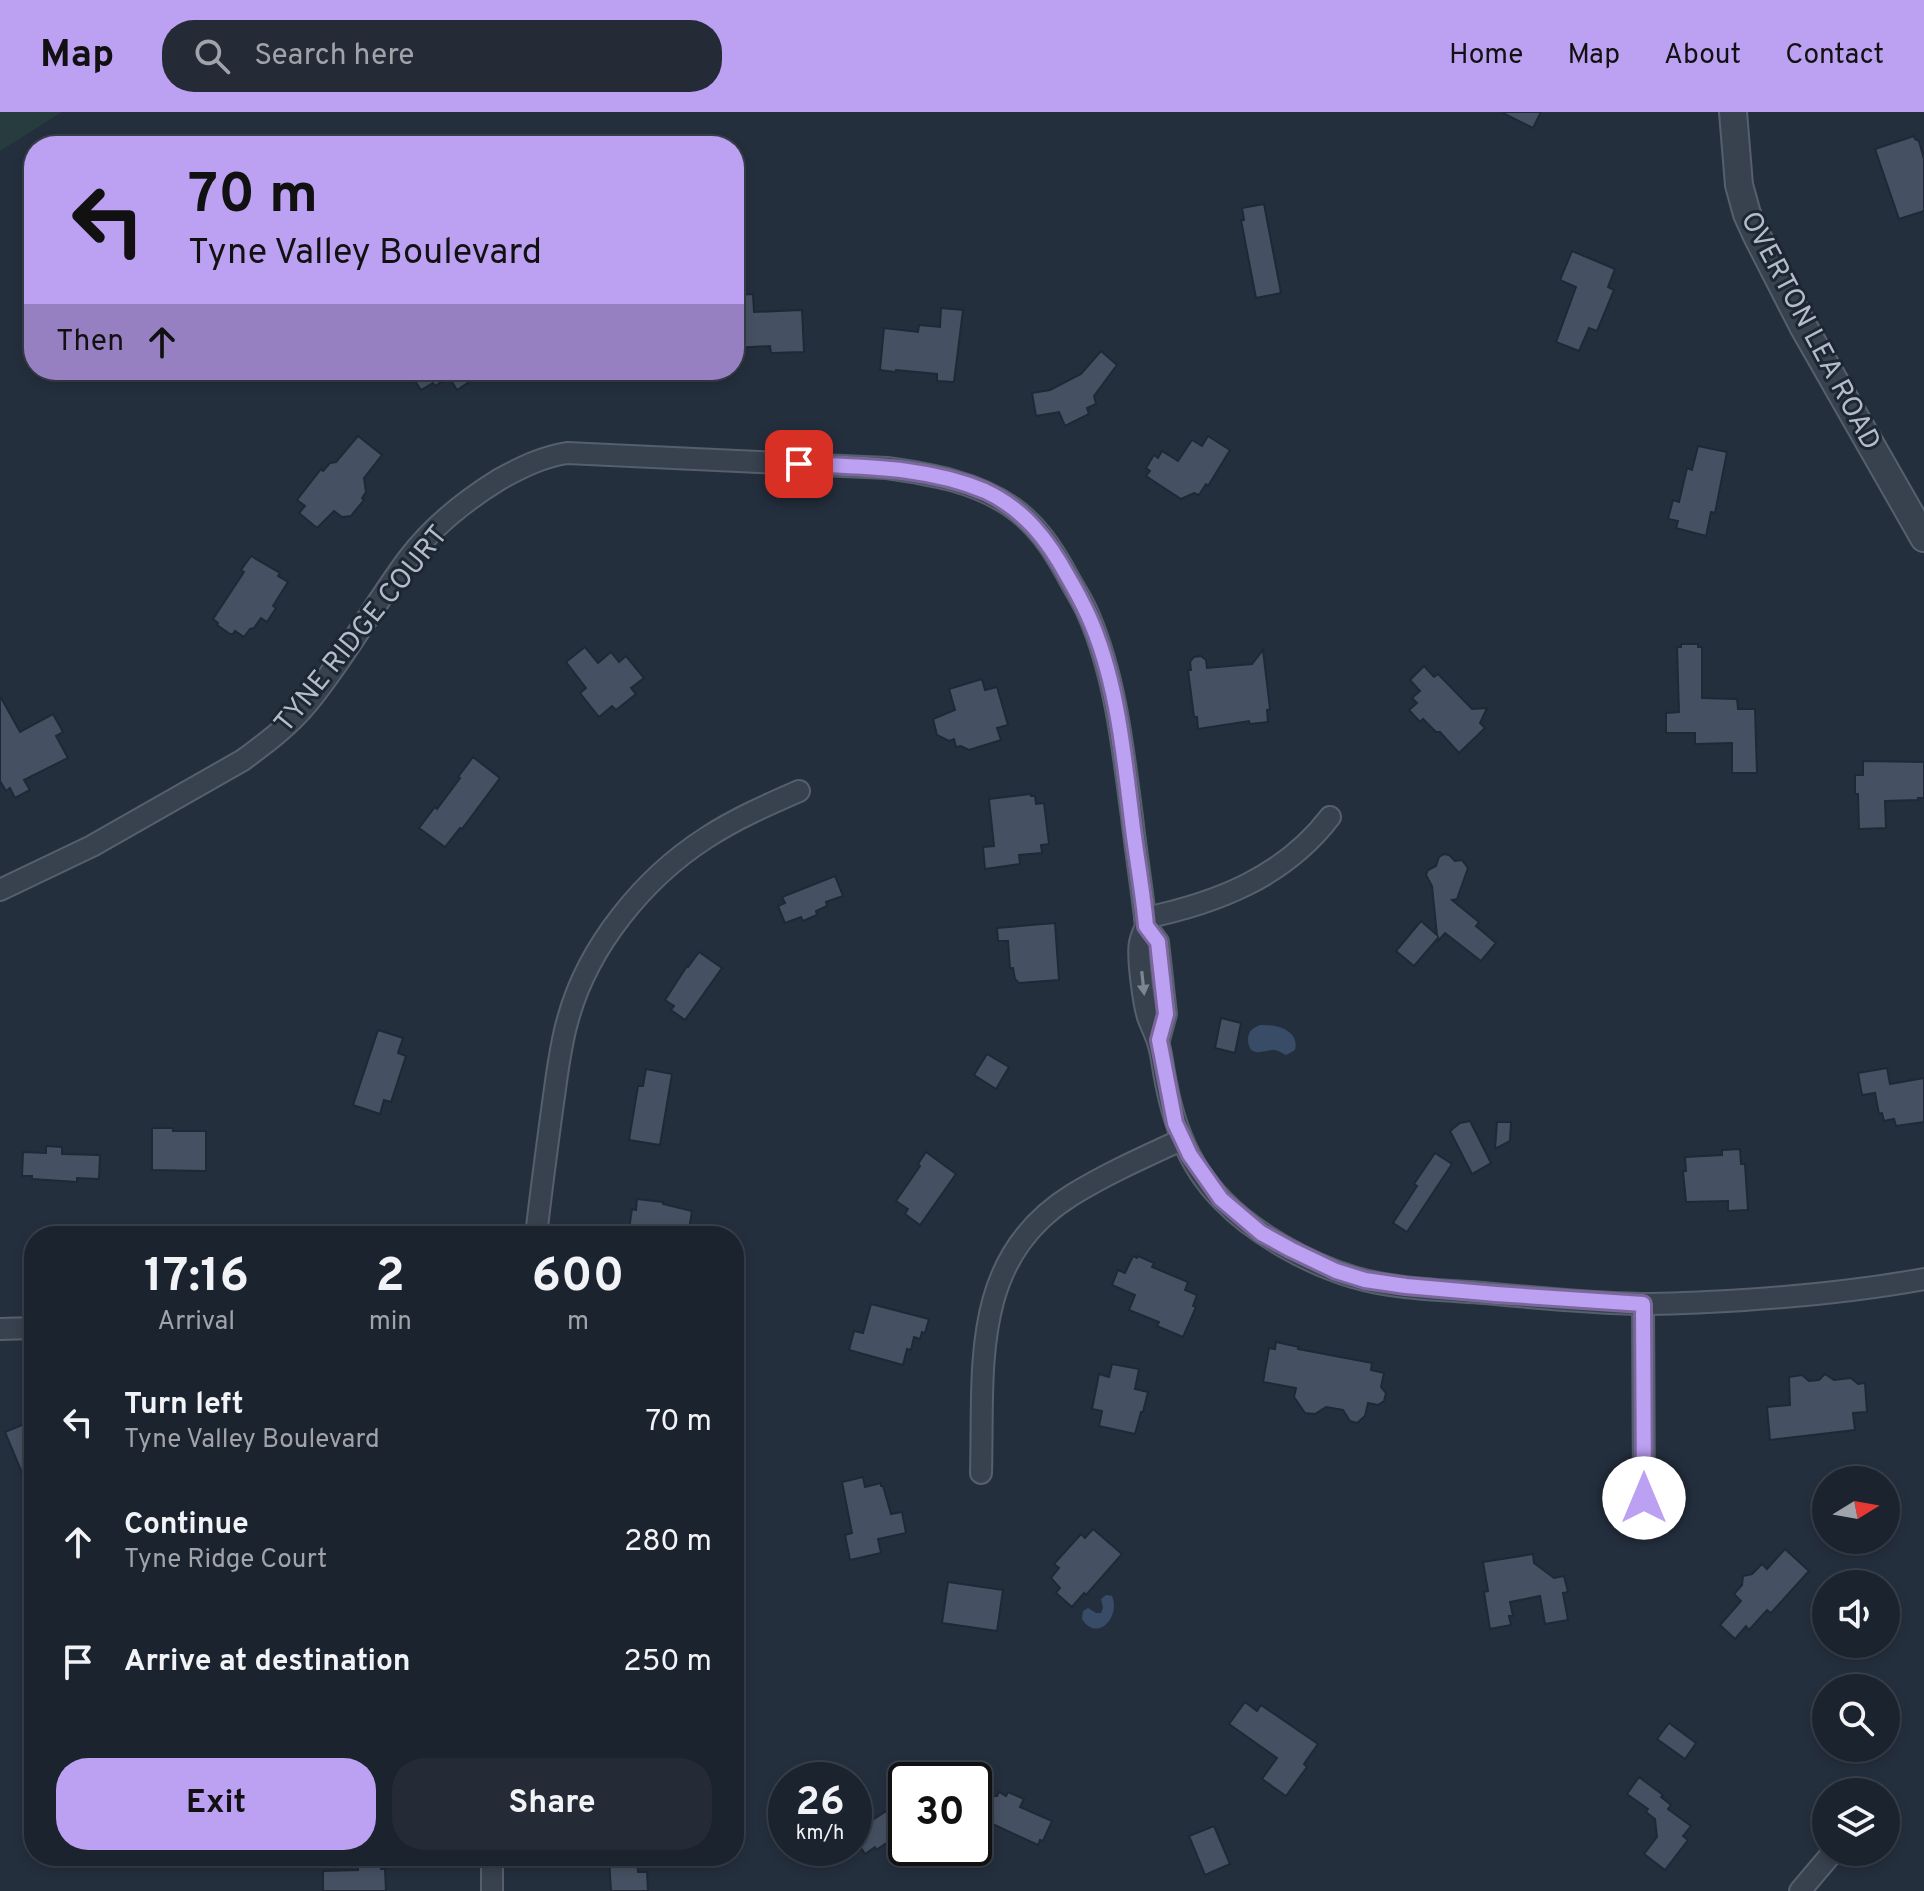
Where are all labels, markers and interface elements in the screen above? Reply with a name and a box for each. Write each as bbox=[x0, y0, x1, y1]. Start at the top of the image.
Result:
search box bbox=[162, 20, 722, 92]
text: Map bbox=[40, 32, 114, 81]
icon: search bbox=[190, 34, 234, 78]
text: Search here bbox=[254, 38, 414, 75]
text: Home bbox=[1449, 38, 1523, 74]
text: Map bbox=[1567, 38, 1620, 74]
text: About bbox=[1664, 38, 1741, 74]
text: Contact bbox=[1785, 38, 1884, 74]
text: 70 m bbox=[188, 162, 318, 232]
icon: left bbox=[56, 168, 160, 272]
street label: OVERTON LEA ROAD bbox=[1731, 206, 1888, 457]
text: Tyne Valley Boulevard bbox=[188, 231, 542, 277]
icon: ahead bbox=[140, 320, 184, 364]
text: Then bbox=[56, 324, 124, 361]
pin bbox=[765, 430, 833, 498]
icon: arrive bbox=[777, 442, 821, 486]
street label: TYNE RIDGE COURT bbox=[268, 519, 457, 741]
one-way arrow bbox=[1136, 971, 1149, 996]
text: 17:16 bbox=[144, 1248, 249, 1308]
text: 2 bbox=[376, 1248, 405, 1308]
text: 600 bbox=[532, 1248, 624, 1308]
text: Arrival bbox=[158, 1306, 235, 1339]
text: min bbox=[369, 1306, 412, 1339]
text: m bbox=[567, 1306, 589, 1339]
text: Turn left bbox=[124, 1387, 244, 1424]
icon: left bbox=[56, 1400, 100, 1444]
text: 70 m bbox=[646, 1404, 712, 1441]
text: Tyne Valley Boulevard bbox=[124, 1424, 380, 1457]
position arrow bbox=[1602, 1456, 1686, 1540]
north arrow bbox=[1812, 1466, 1900, 1554]
map controls bbox=[1812, 1466, 1900, 1866]
text: Continue bbox=[124, 1507, 249, 1544]
icon: ahead bbox=[56, 1520, 100, 1564]
text: 280 m bbox=[624, 1524, 712, 1561]
text: Tyne Ridge Court bbox=[124, 1544, 327, 1577]
button: sound bbox=[1812, 1570, 1900, 1658]
icon: arrive bbox=[56, 1640, 100, 1684]
text: Arrive at destination bbox=[124, 1644, 410, 1681]
text: 250 m bbox=[623, 1644, 712, 1681]
button: search bbox=[1812, 1674, 1900, 1762]
button: Exit bbox=[56, 1758, 376, 1850]
button: Share bbox=[392, 1758, 712, 1850]
speed limit sign: 30 bbox=[888, 1762, 992, 1866]
button: layers bbox=[1812, 1778, 1900, 1866]
text: 26 bbox=[795, 1779, 845, 1829]
text: km/h bbox=[796, 1821, 844, 1847]

